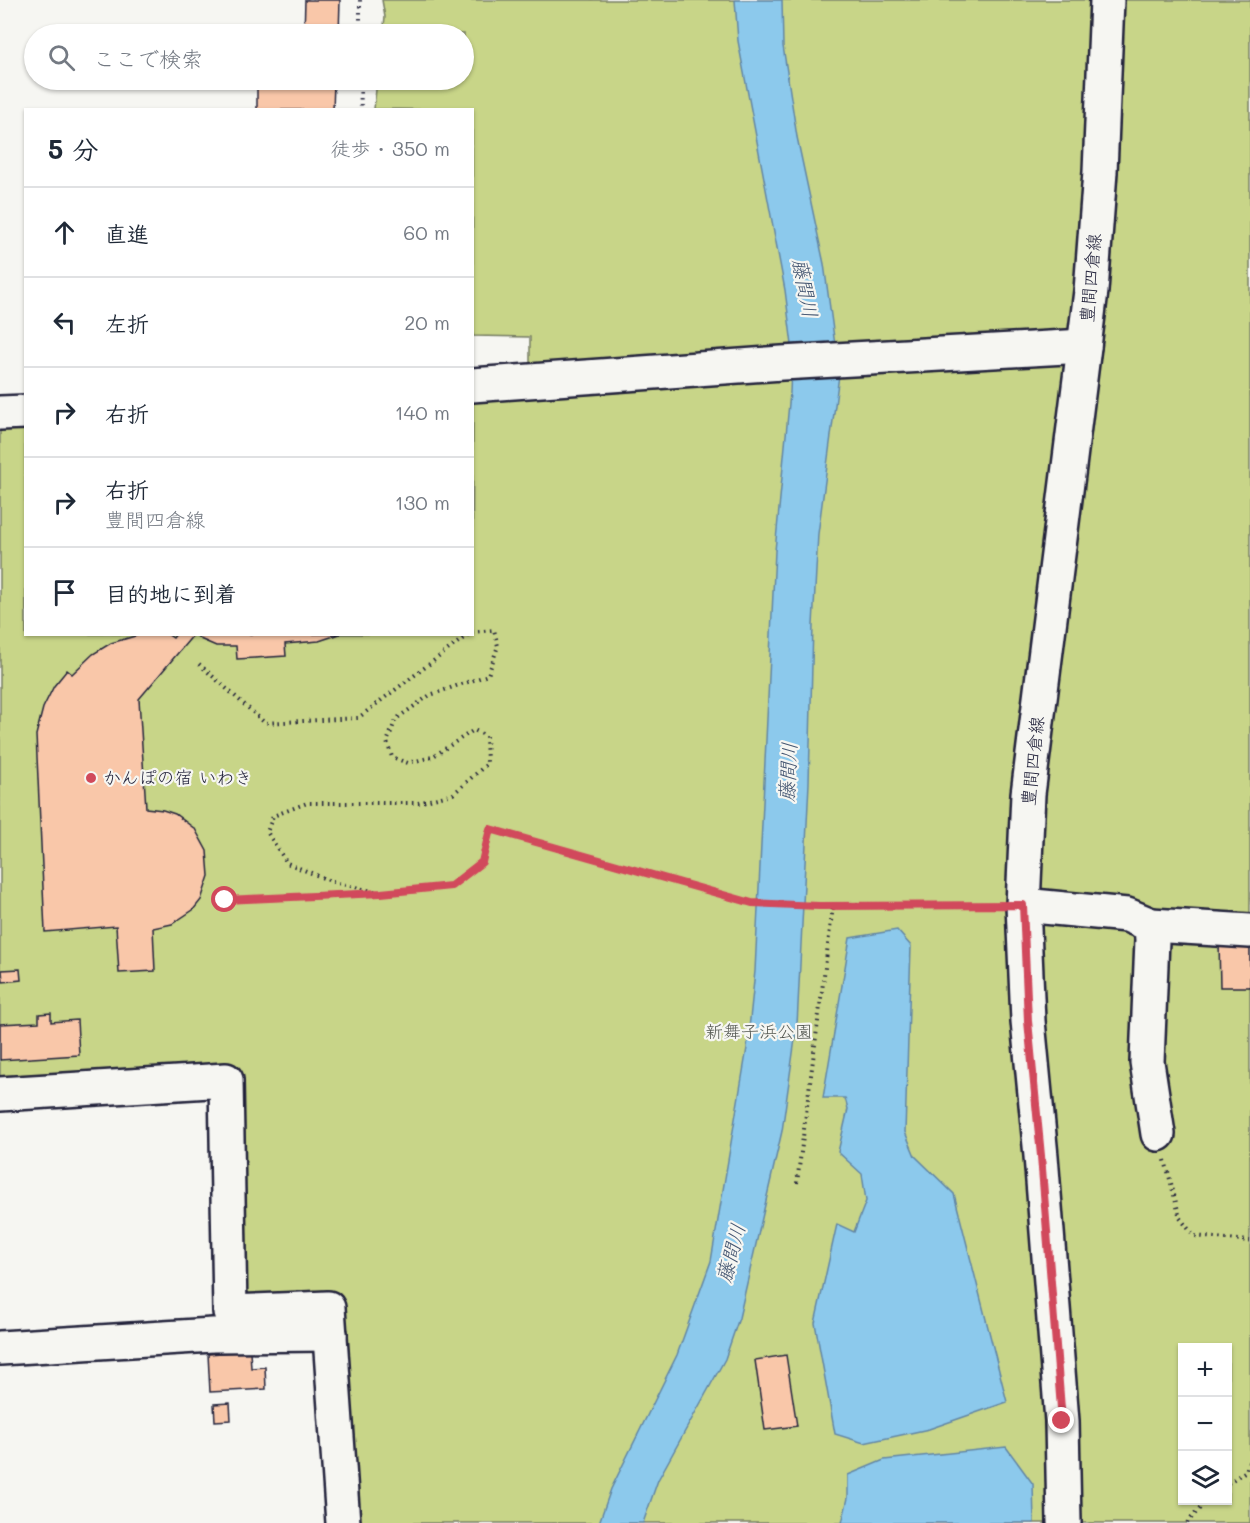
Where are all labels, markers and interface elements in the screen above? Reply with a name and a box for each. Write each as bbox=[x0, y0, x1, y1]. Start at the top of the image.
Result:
search box bbox=[24, 24, 474, 90]
icon: search bbox=[45, 41, 78, 74]
text: ここで検索 bbox=[93, 44, 203, 73]
text: 5 分 bbox=[48, 132, 99, 166]
text: 徒歩 · 350 m bbox=[330, 135, 450, 161]
icon: ahead bbox=[48, 216, 81, 249]
text: 直進 bbox=[105, 219, 149, 248]
text: 60 m bbox=[403, 219, 450, 245]
street label: 豊間四倉線 bbox=[1074, 232, 1106, 324]
water label: 藤間川 bbox=[787, 256, 824, 320]
icon: left bbox=[48, 306, 81, 339]
text: 左折 bbox=[105, 309, 149, 338]
text: 20 m bbox=[404, 309, 450, 335]
icon: right bbox=[48, 396, 81, 429]
text: 右折 bbox=[105, 399, 149, 428]
text: 140 m bbox=[395, 399, 450, 425]
text: 右折 bbox=[105, 475, 149, 504]
icon: right bbox=[48, 486, 81, 519]
text: 130 m bbox=[395, 489, 450, 515]
text: 豊間四倉線 bbox=[105, 506, 205, 532]
icon: arrive bbox=[48, 576, 81, 609]
text: 目的地に到着 bbox=[105, 579, 237, 608]
street label: 豊間四倉線 bbox=[1015, 715, 1049, 807]
water label: 藤間川 bbox=[772, 741, 802, 803]
place label: かんぽの宿 いわき bbox=[103, 765, 252, 789]
marker: かんぽの宿 いわき bbox=[84, 771, 98, 785]
route start bbox=[211, 886, 237, 912]
park label: 新舞子浜公園 bbox=[705, 1019, 813, 1043]
water label: 藤間川 bbox=[710, 1220, 750, 1285]
map controls bbox=[1178, 1343, 1232, 1505]
button: + bbox=[1178, 1343, 1232, 1397]
button: − bbox=[1178, 1397, 1232, 1451]
route end bbox=[1048, 1407, 1074, 1433]
button: layers bbox=[1178, 1451, 1232, 1505]

